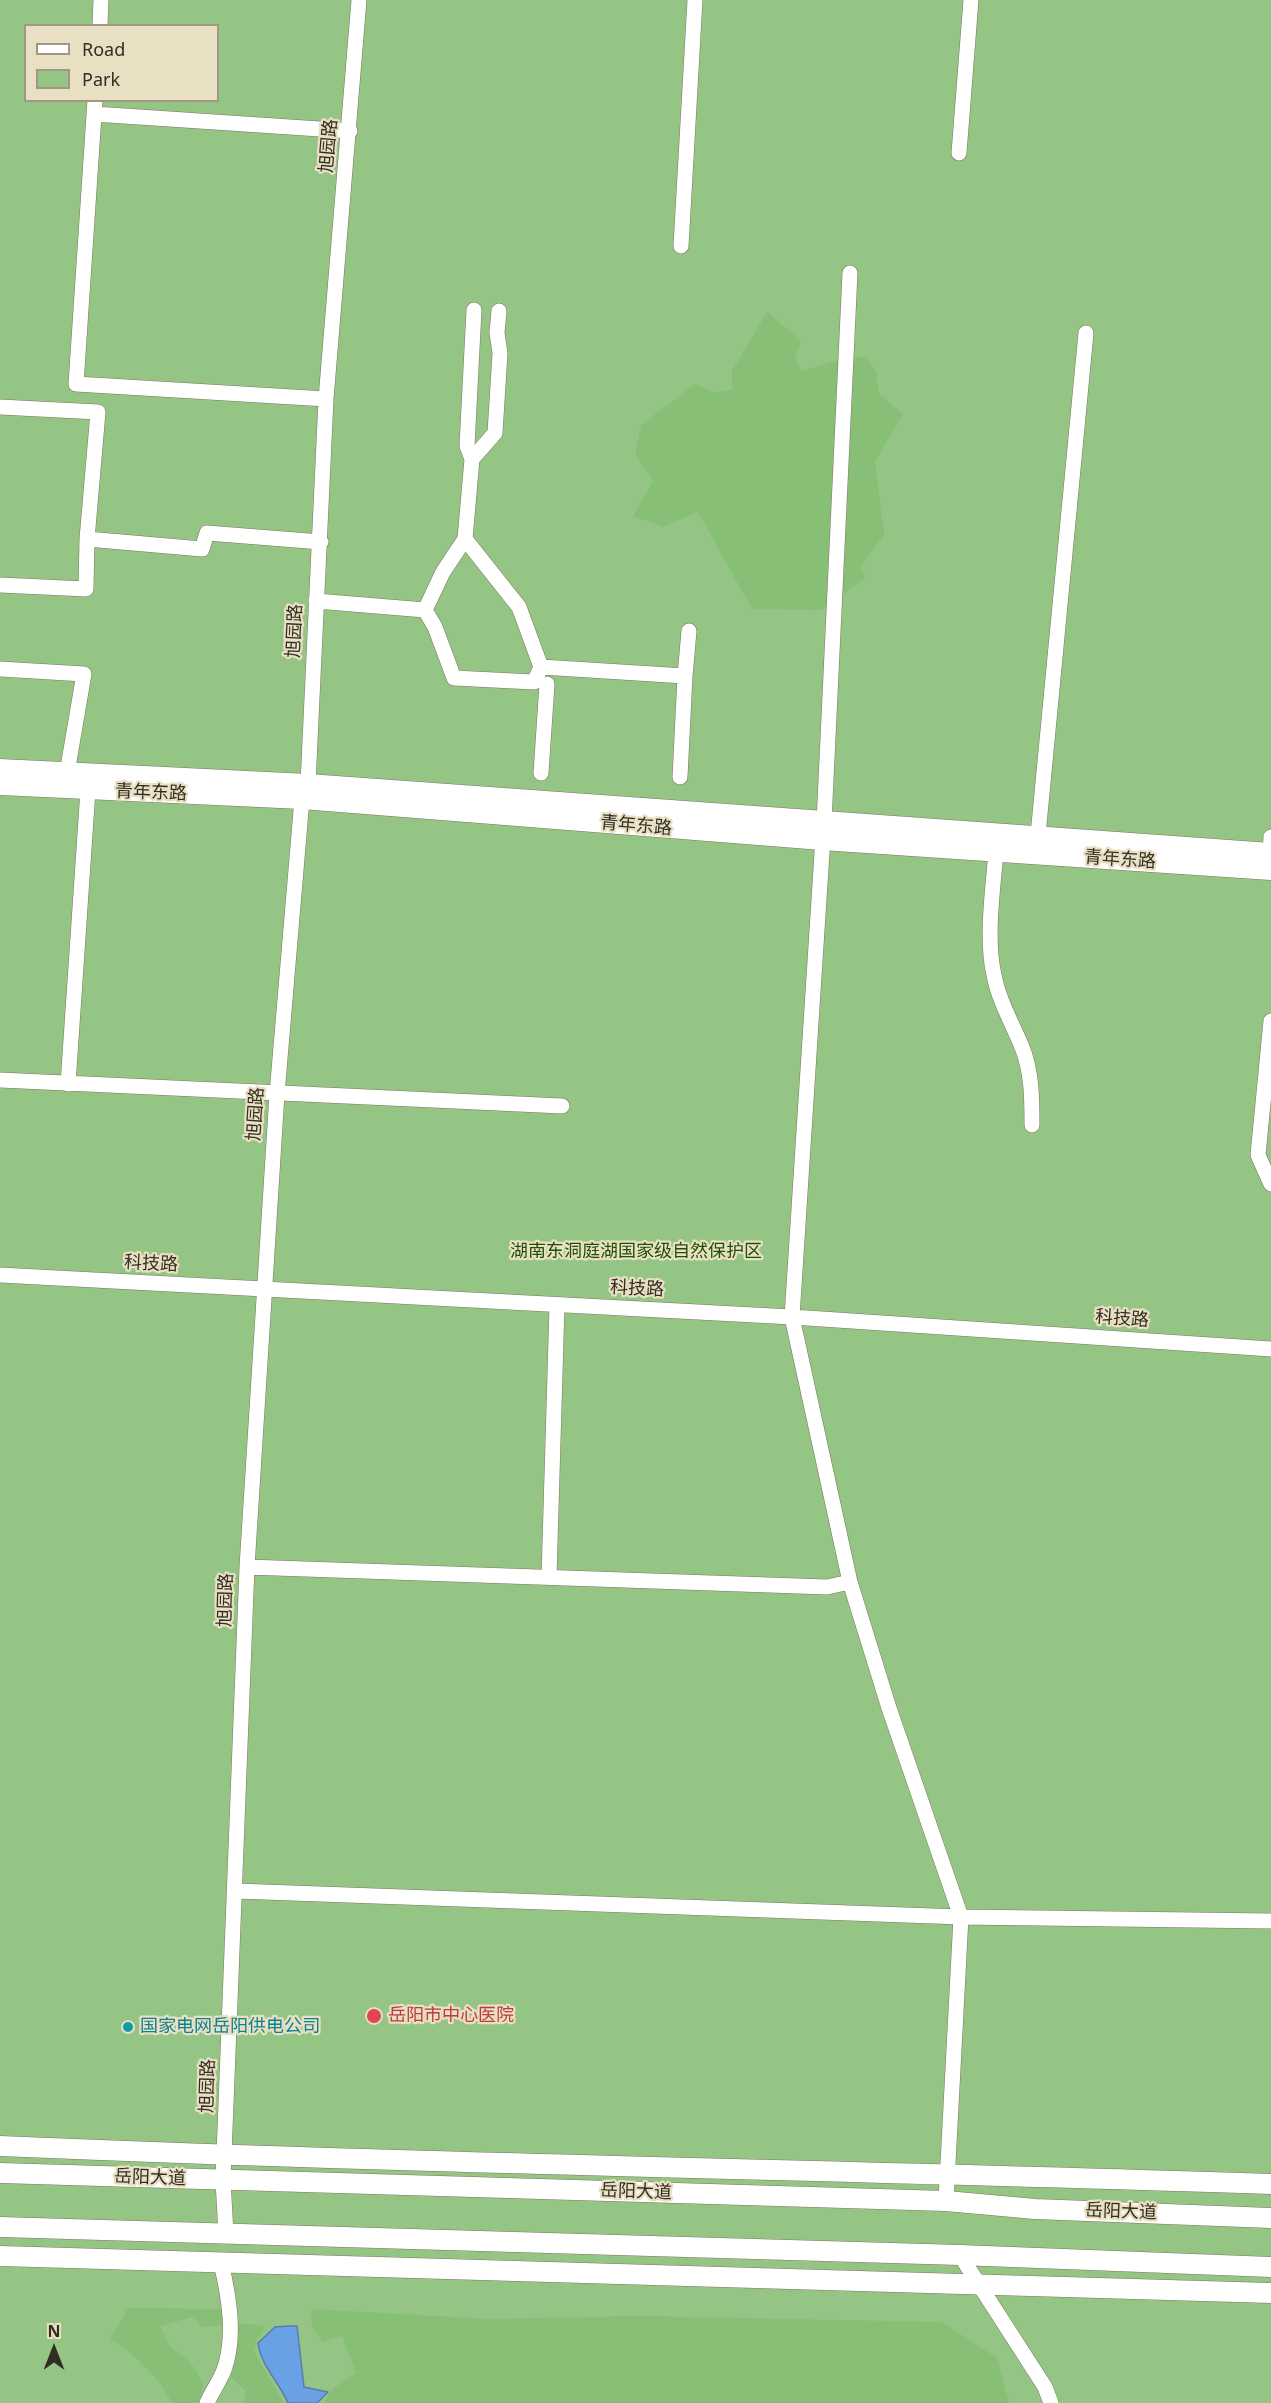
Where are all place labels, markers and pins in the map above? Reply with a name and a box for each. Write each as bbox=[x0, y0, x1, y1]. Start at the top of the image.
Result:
place label: 岳阳市中心医院 bbox=[388, 2005, 514, 2027]
marker: 岳阳市中心医院 bbox=[365, 2007, 383, 2025]
place label: 国家电网岳阳供电公司 bbox=[140, 2016, 320, 2038]
marker: 国家电网岳阳供电公司 bbox=[121, 2020, 135, 2034]

